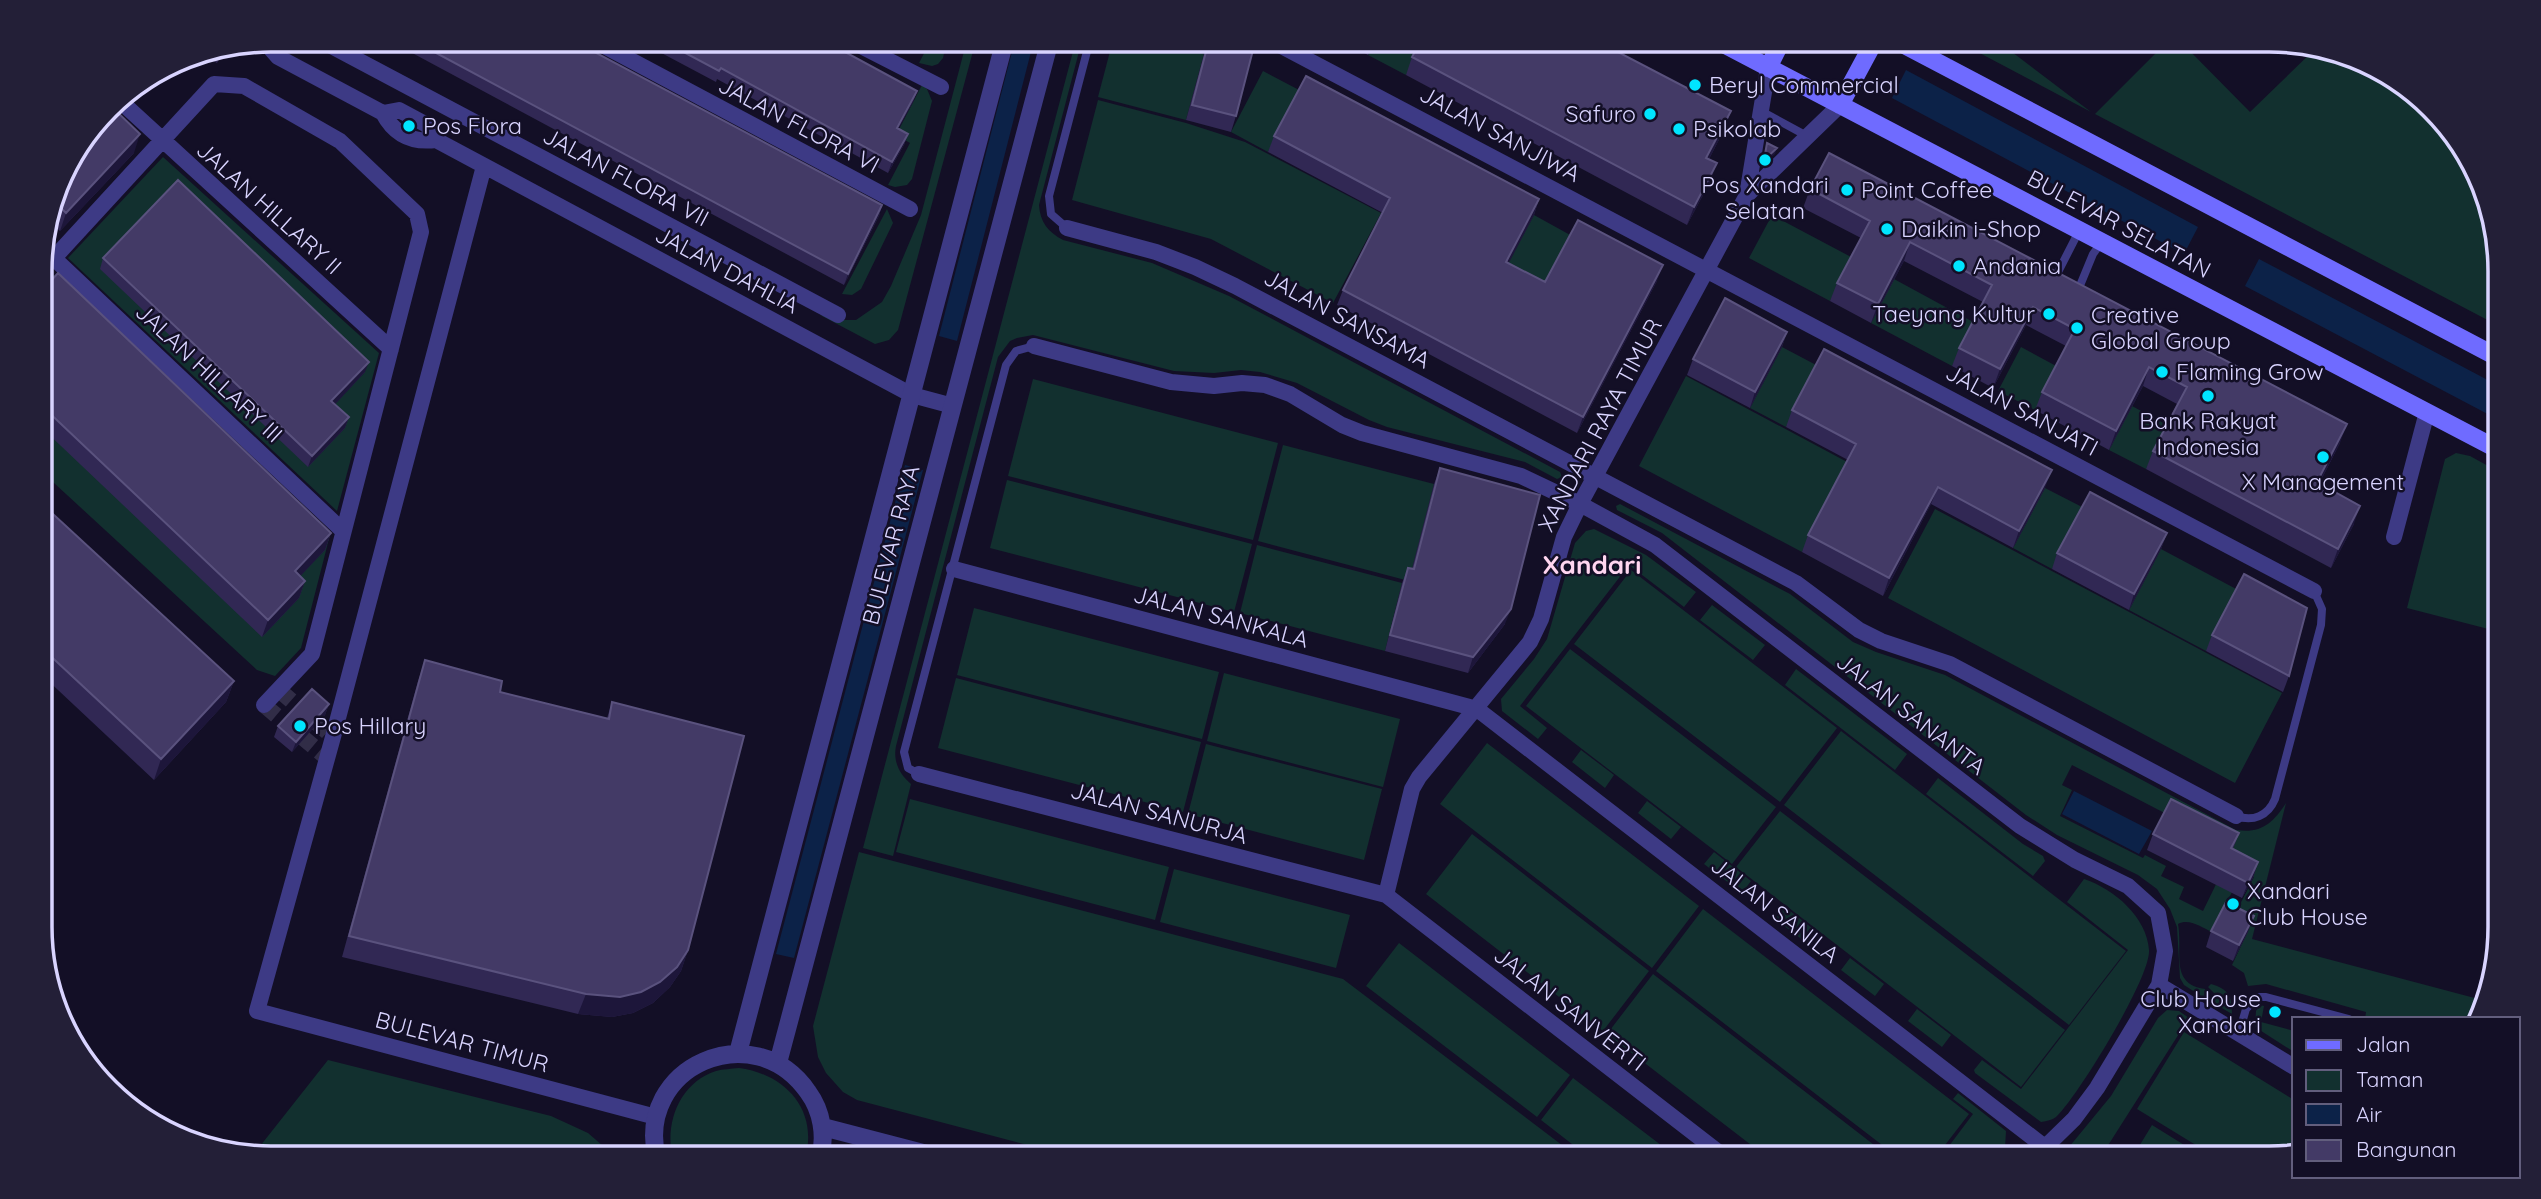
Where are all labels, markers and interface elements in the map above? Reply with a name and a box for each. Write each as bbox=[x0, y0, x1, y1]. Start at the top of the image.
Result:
street label: JALAN FLORA VI bbox=[714, 70, 885, 179]
place label: Beryl Commercial bbox=[1709, 70, 1899, 99]
marker: Beryl Commercial bbox=[1687, 77, 1703, 93]
street label: JALAN SANJIWA bbox=[1415, 79, 1586, 188]
place label: Safuro bbox=[1566, 99, 1636, 128]
marker: Safuro bbox=[1642, 106, 1658, 122]
place label: Pos Flora bbox=[423, 111, 522, 140]
place label: Psikolab bbox=[1693, 114, 1781, 143]
marker: Pos Flora bbox=[401, 118, 417, 134]
street label: JALAN FLORA VII bbox=[538, 121, 714, 233]
marker: Psikolab bbox=[1671, 121, 1687, 137]
street label: JALAN HILLARY II bbox=[191, 135, 348, 280]
marker: Pos Xandari Selatan bbox=[1757, 152, 1773, 168]
street label: BULEVAR SELATAN bbox=[2022, 163, 2216, 284]
place label: Pos Xandari Selatan bbox=[1701, 170, 1829, 225]
place label: Point Coffee bbox=[1861, 175, 1992, 204]
marker: Point Coffee bbox=[1839, 182, 1855, 198]
place label: Daikin i-Shop bbox=[1901, 214, 2041, 243]
street label: JALAN DAHLIA bbox=[650, 220, 804, 320]
marker: Daikin i-Shop bbox=[1879, 221, 1895, 237]
place label: Andania bbox=[1973, 251, 2061, 280]
marker: Andania bbox=[1951, 258, 1967, 274]
street label: JALAN SANSAMA bbox=[1259, 263, 1435, 375]
street label: JALAN HILLARY III bbox=[130, 297, 289, 448]
place label: Taeyang Kultur bbox=[1872, 299, 2035, 328]
place label: Creative Global Group bbox=[2091, 300, 2231, 355]
marker: Taeyang Kultur bbox=[2041, 306, 2057, 322]
street label: XANDARI RAYA TIMUR bbox=[1531, 313, 1668, 536]
marker: Creative Global Group bbox=[2069, 320, 2085, 336]
street label: JALAN SANJATI bbox=[1941, 357, 2103, 462]
place label: Flaming Grow bbox=[2176, 357, 2324, 386]
marker: Flaming Grow bbox=[2154, 364, 2170, 380]
marker: Bank Rakyat Indonesia bbox=[2200, 388, 2216, 404]
place label: Bank Rakyat Indonesia bbox=[2139, 406, 2277, 461]
marker: X Management bbox=[2315, 449, 2331, 465]
street label: BULEVAR RAYA bbox=[855, 462, 926, 628]
place label: X Management bbox=[2242, 467, 2404, 496]
district label: Xandari bbox=[1543, 548, 1641, 581]
street label: JALAN SANKALA bbox=[1130, 579, 1312, 654]
street label: JALAN SANANTA bbox=[1831, 646, 1992, 781]
place label: Pos Hillary bbox=[314, 711, 426, 740]
marker: Pos Hillary bbox=[292, 718, 308, 734]
street label: JALAN SANURJA bbox=[1068, 775, 1251, 850]
street label: JALAN SANILA bbox=[1705, 850, 1845, 969]
place label: Xandari Club House bbox=[2247, 876, 2368, 931]
marker: Xandari Club House bbox=[2225, 896, 2241, 912]
street label: JALAN SANVERTI bbox=[1488, 940, 1652, 1077]
place label: Club House Xandari bbox=[2140, 984, 2261, 1039]
street label: BULEVAR TIMUR bbox=[372, 1004, 552, 1079]
marker: Club House Xandari bbox=[2267, 1004, 2283, 1020]
legend bbox=[2292, 1017, 2520, 1178]
text: Jalan bbox=[2356, 1031, 2410, 1057]
text: Taman bbox=[2356, 1066, 2423, 1092]
text: Air bbox=[2356, 1101, 2382, 1127]
text: Bangunan bbox=[2356, 1136, 2456, 1162]

